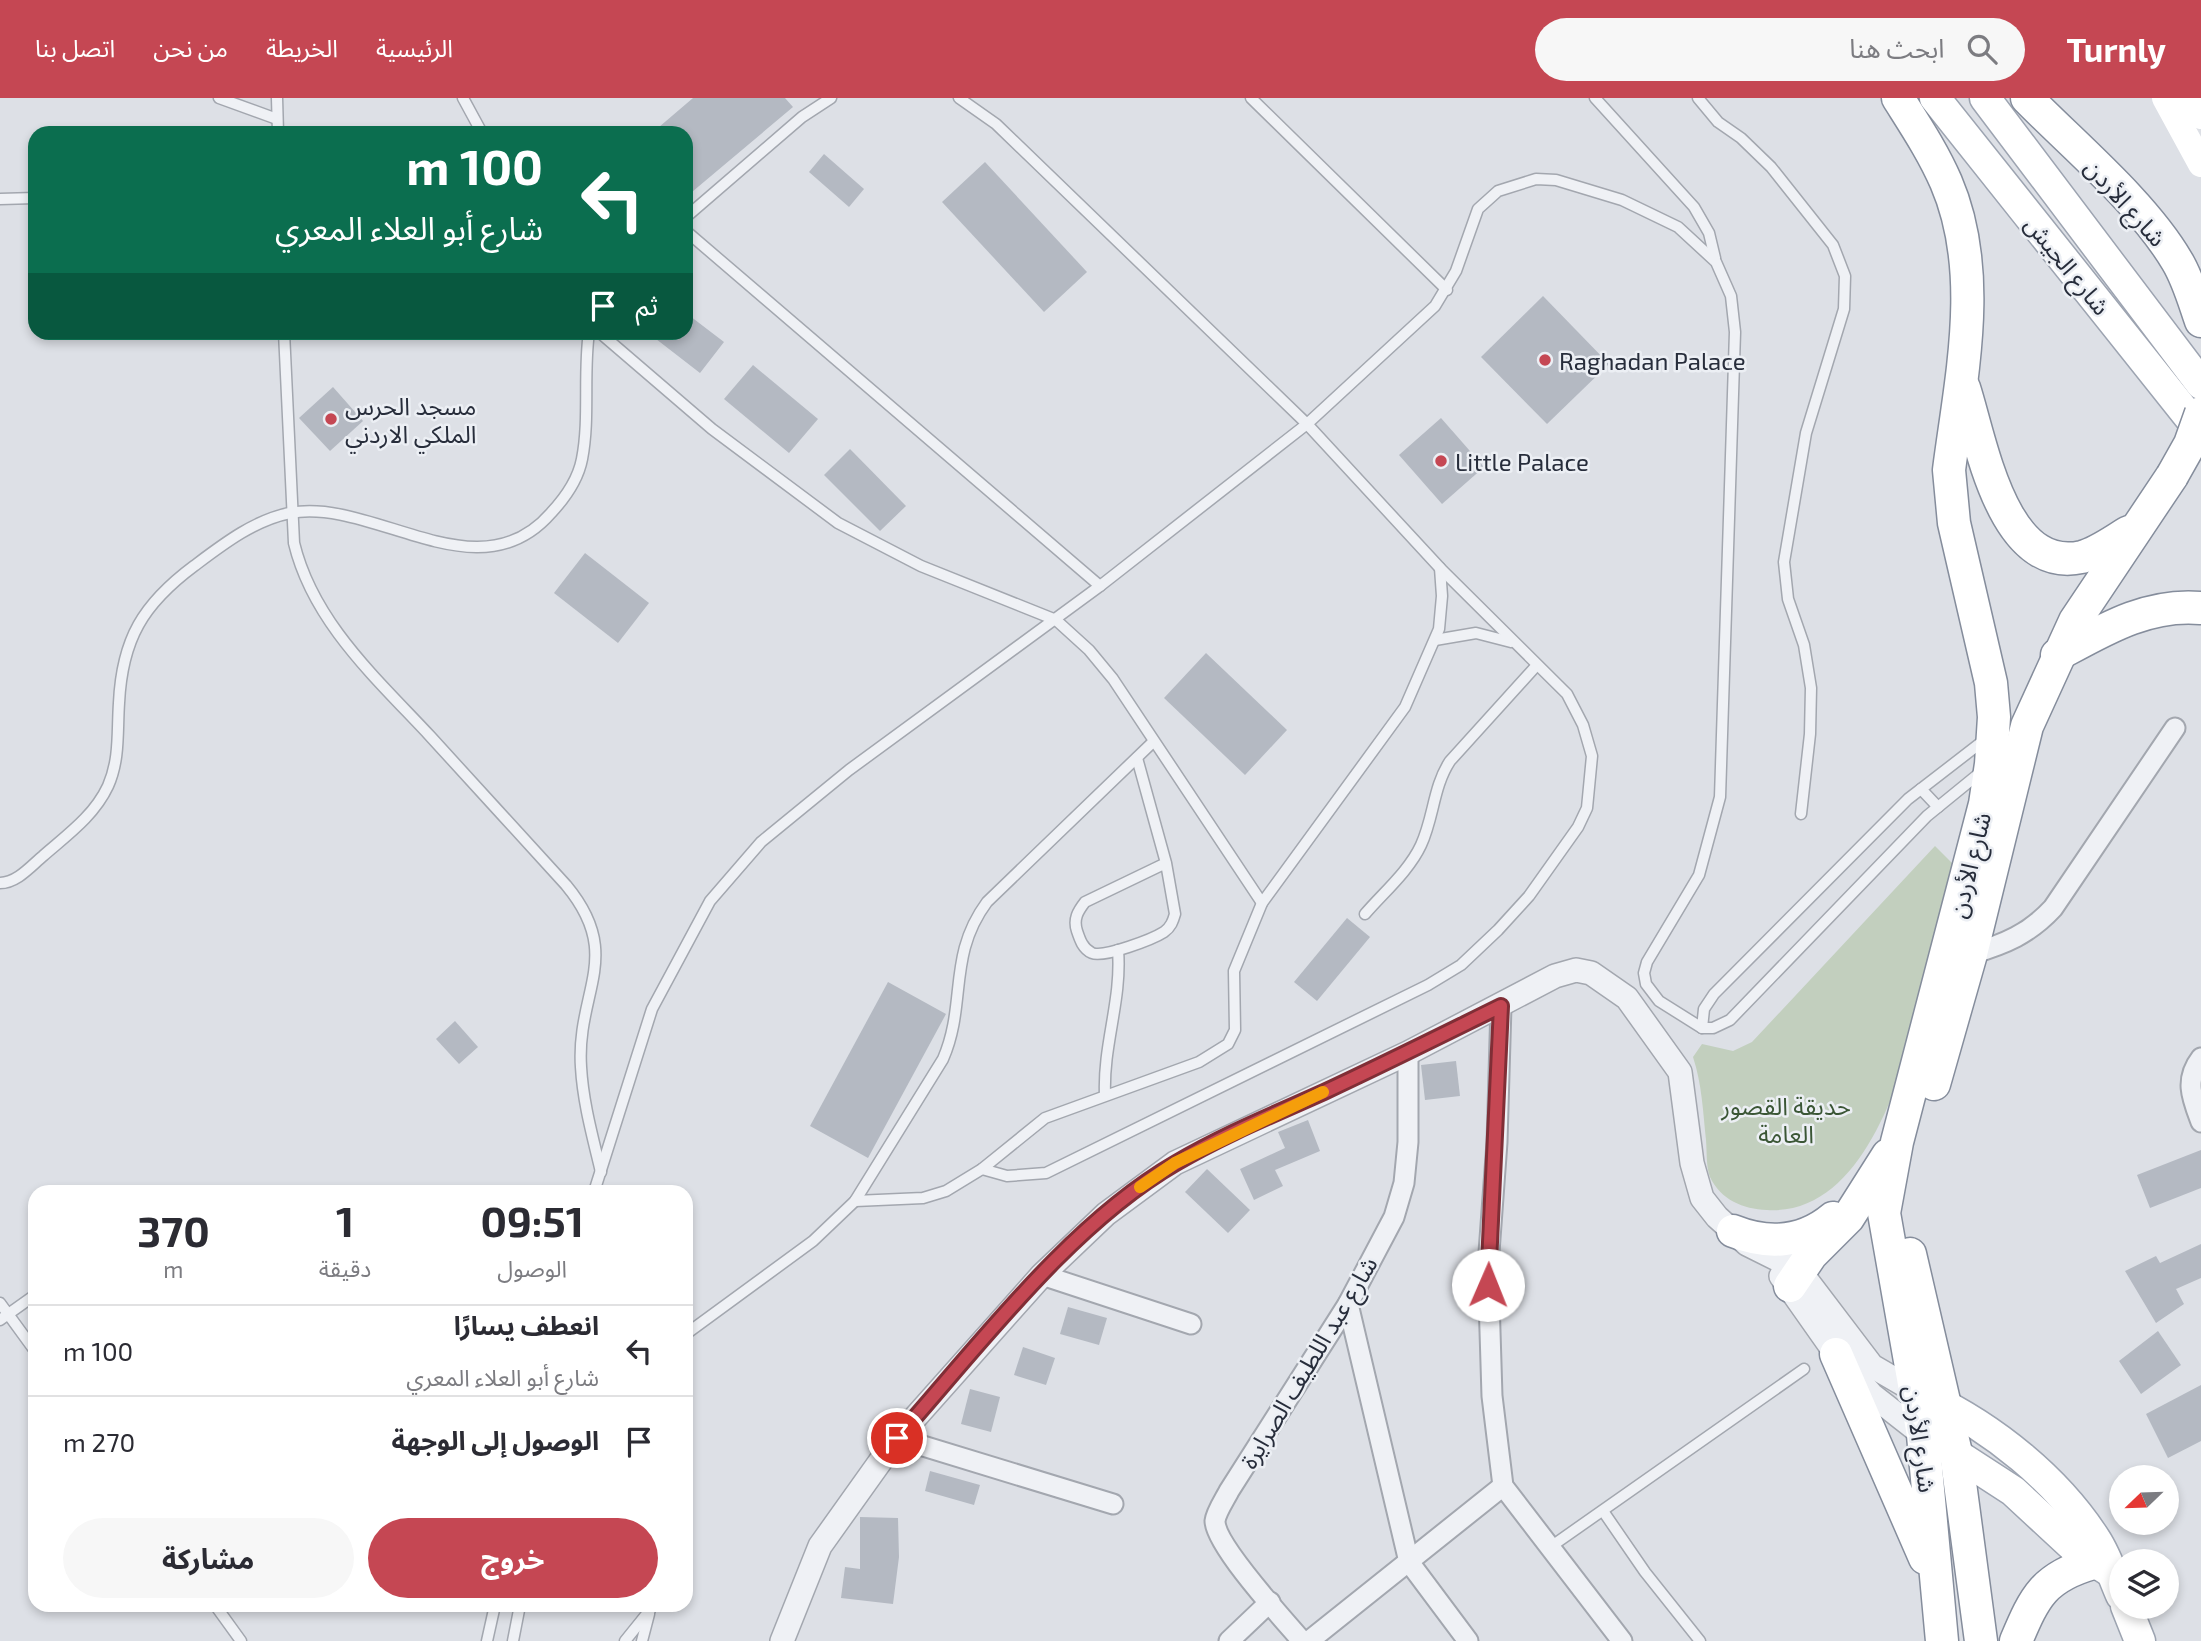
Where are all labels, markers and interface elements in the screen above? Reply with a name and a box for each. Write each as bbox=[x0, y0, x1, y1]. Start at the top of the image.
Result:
search box bbox=[1535, 18, 2025, 81]
text: Turnly bbox=[2067, 29, 2166, 69]
icon: search bbox=[1963, 30, 2001, 68]
text: ابحث هنا bbox=[1849, 32, 1945, 63]
text: اتصل بنا bbox=[35, 33, 115, 62]
text: من نحن bbox=[153, 33, 228, 62]
text: الخريطة bbox=[266, 33, 338, 62]
text: الرئيسية bbox=[376, 33, 453, 62]
text: 100 m bbox=[406, 136, 543, 195]
street label: شارع الأردن bbox=[2076, 152, 2173, 254]
icon: left bbox=[567, 154, 658, 245]
text: شارع أبو العلاء المعري bbox=[275, 208, 543, 246]
street label: شارع الجيش bbox=[2016, 210, 2117, 323]
icon: arrive bbox=[584, 287, 622, 325]
text: ثم bbox=[636, 289, 658, 320]
place label: Raghadan Palace bbox=[1559, 346, 1746, 375]
marker: Raghadan Palace bbox=[1537, 352, 1553, 368]
place label: مسجد الحرس الملكي الاردني bbox=[345, 391, 477, 453]
marker: مسجد الحرس الملكي الاردني bbox=[323, 411, 339, 427]
place label: Little Palace bbox=[1455, 447, 1589, 476]
marker: Little Palace bbox=[1433, 453, 1449, 469]
street label: شارع الأردن bbox=[1942, 809, 2000, 922]
park label: حديقة القصور العامة bbox=[1720, 1091, 1851, 1148]
text: 1 bbox=[336, 1195, 354, 1245]
text: 09:51 bbox=[480, 1195, 584, 1245]
text: 370 bbox=[137, 1205, 210, 1255]
position arrow bbox=[1451, 1248, 1525, 1322]
street label: شارع عبد اللطيف الصرايرة bbox=[1233, 1251, 1386, 1475]
text: دقيقة bbox=[319, 1254, 371, 1282]
text: الوصول bbox=[497, 1254, 567, 1282]
text: m bbox=[163, 1255, 184, 1283]
text: انعطف يسارًا bbox=[454, 1309, 599, 1340]
icon: left bbox=[620, 1332, 658, 1370]
text: 100 m bbox=[63, 1335, 133, 1366]
text: شارع أبو العلاء المعري bbox=[406, 1363, 599, 1391]
street label: شارع الأردن bbox=[1895, 1384, 1943, 1495]
pin bbox=[867, 1408, 927, 1468]
icon: arrive bbox=[878, 1419, 916, 1457]
icon: arrive bbox=[620, 1423, 658, 1461]
text: الوصول إلى الوجهة bbox=[391, 1424, 599, 1455]
text: 270 m bbox=[63, 1426, 135, 1457]
north arrow bbox=[2109, 1465, 2179, 1535]
map controls bbox=[2109, 1465, 2179, 1619]
button: مشاركة bbox=[63, 1518, 354, 1598]
button: خروج bbox=[368, 1518, 658, 1598]
button: layers bbox=[2109, 1549, 2179, 1619]

